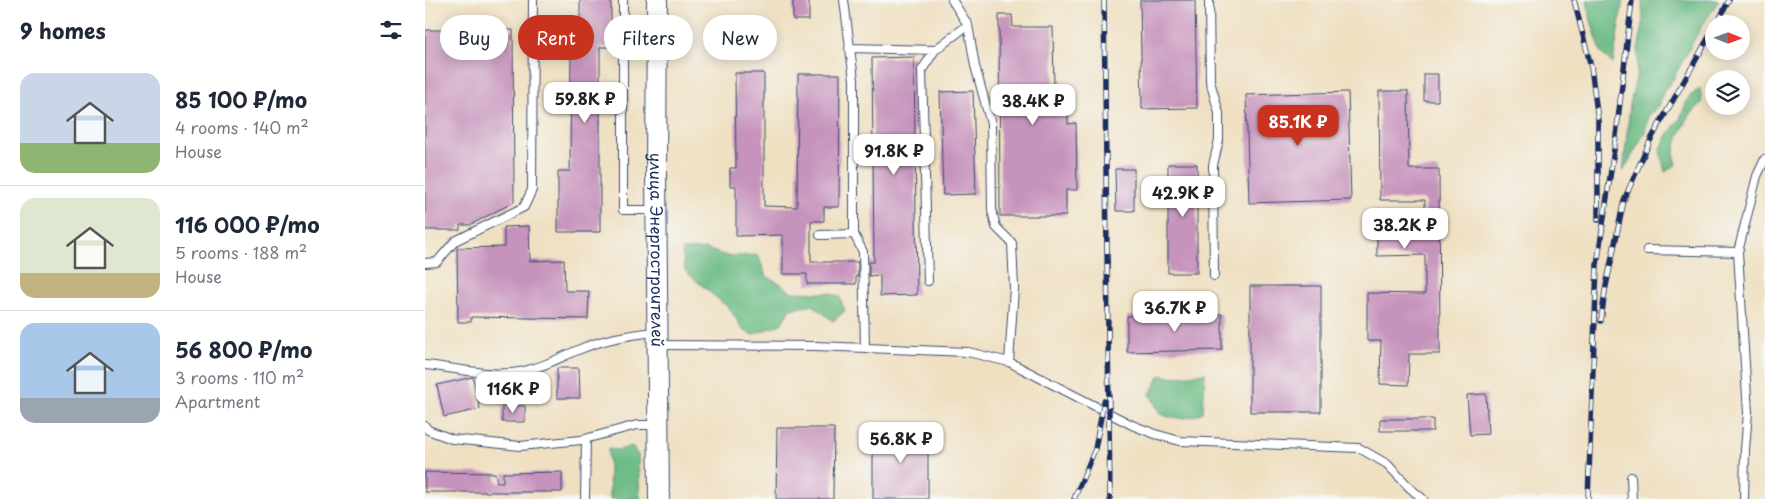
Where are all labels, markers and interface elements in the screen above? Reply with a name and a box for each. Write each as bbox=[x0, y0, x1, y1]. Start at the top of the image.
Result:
text: 9 homes bbox=[20, 14, 106, 46]
chip: Buy bbox=[440, 15, 508, 60]
chip: Rent bbox=[518, 15, 594, 60]
chip: Filters bbox=[604, 15, 693, 60]
chip: New bbox=[703, 15, 777, 60]
north arrow bbox=[1705, 15, 1750, 60]
map controls bbox=[1705, 15, 1750, 115]
icon: filters bbox=[377, 16, 405, 44]
button: layers bbox=[1705, 70, 1750, 115]
pin: 59.8K ₽ bbox=[539, 82, 631, 124]
text: 85 100 ₽/mo bbox=[175, 83, 307, 115]
pin: 38.4K ₽ bbox=[987, 84, 1079, 126]
text: 59.8K ₽ bbox=[555, 86, 615, 110]
text: 38.4K ₽ bbox=[1002, 88, 1064, 112]
icon: home bbox=[60, 93, 120, 153]
pin: 85.1K ₽ bbox=[1252, 104, 1344, 147]
text: 85.1K ₽ bbox=[1269, 109, 1327, 133]
text: 4 rooms · 140 m² bbox=[175, 115, 309, 139]
pin: 91.8K ₽ bbox=[848, 134, 940, 176]
text: 91.8K ₽ bbox=[864, 138, 924, 162]
text: House bbox=[175, 139, 222, 163]
street label: улица Энергостроителей bbox=[645, 153, 671, 347]
pin: 42.9K ₽ bbox=[1137, 176, 1229, 218]
text: 42.9K ₽ bbox=[1152, 180, 1214, 204]
text: 116 000 ₽/mo bbox=[175, 208, 320, 240]
pin: 38.2K ₽ bbox=[1359, 208, 1451, 250]
text: 38.2K ₽ bbox=[1373, 212, 1437, 236]
icon: home bbox=[60, 218, 120, 278]
text: 5 rooms · 188 m² bbox=[175, 240, 307, 264]
text: House bbox=[175, 264, 222, 288]
pin: 36.7K ₽ bbox=[1129, 290, 1221, 333]
text: 36.7K ₽ bbox=[1144, 295, 1206, 319]
text: 56 800 ₽/mo bbox=[175, 333, 312, 365]
icon: home bbox=[60, 343, 120, 403]
text: 3 rooms · 110 m² bbox=[175, 365, 304, 389]
pin: 116K ₽ bbox=[472, 372, 554, 414]
text: 116K ₽ bbox=[487, 376, 539, 400]
text: Apartment bbox=[175, 389, 260, 413]
pin: 56.8K ₽ bbox=[855, 422, 947, 464]
text: 56.8K ₽ bbox=[870, 426, 932, 450]

